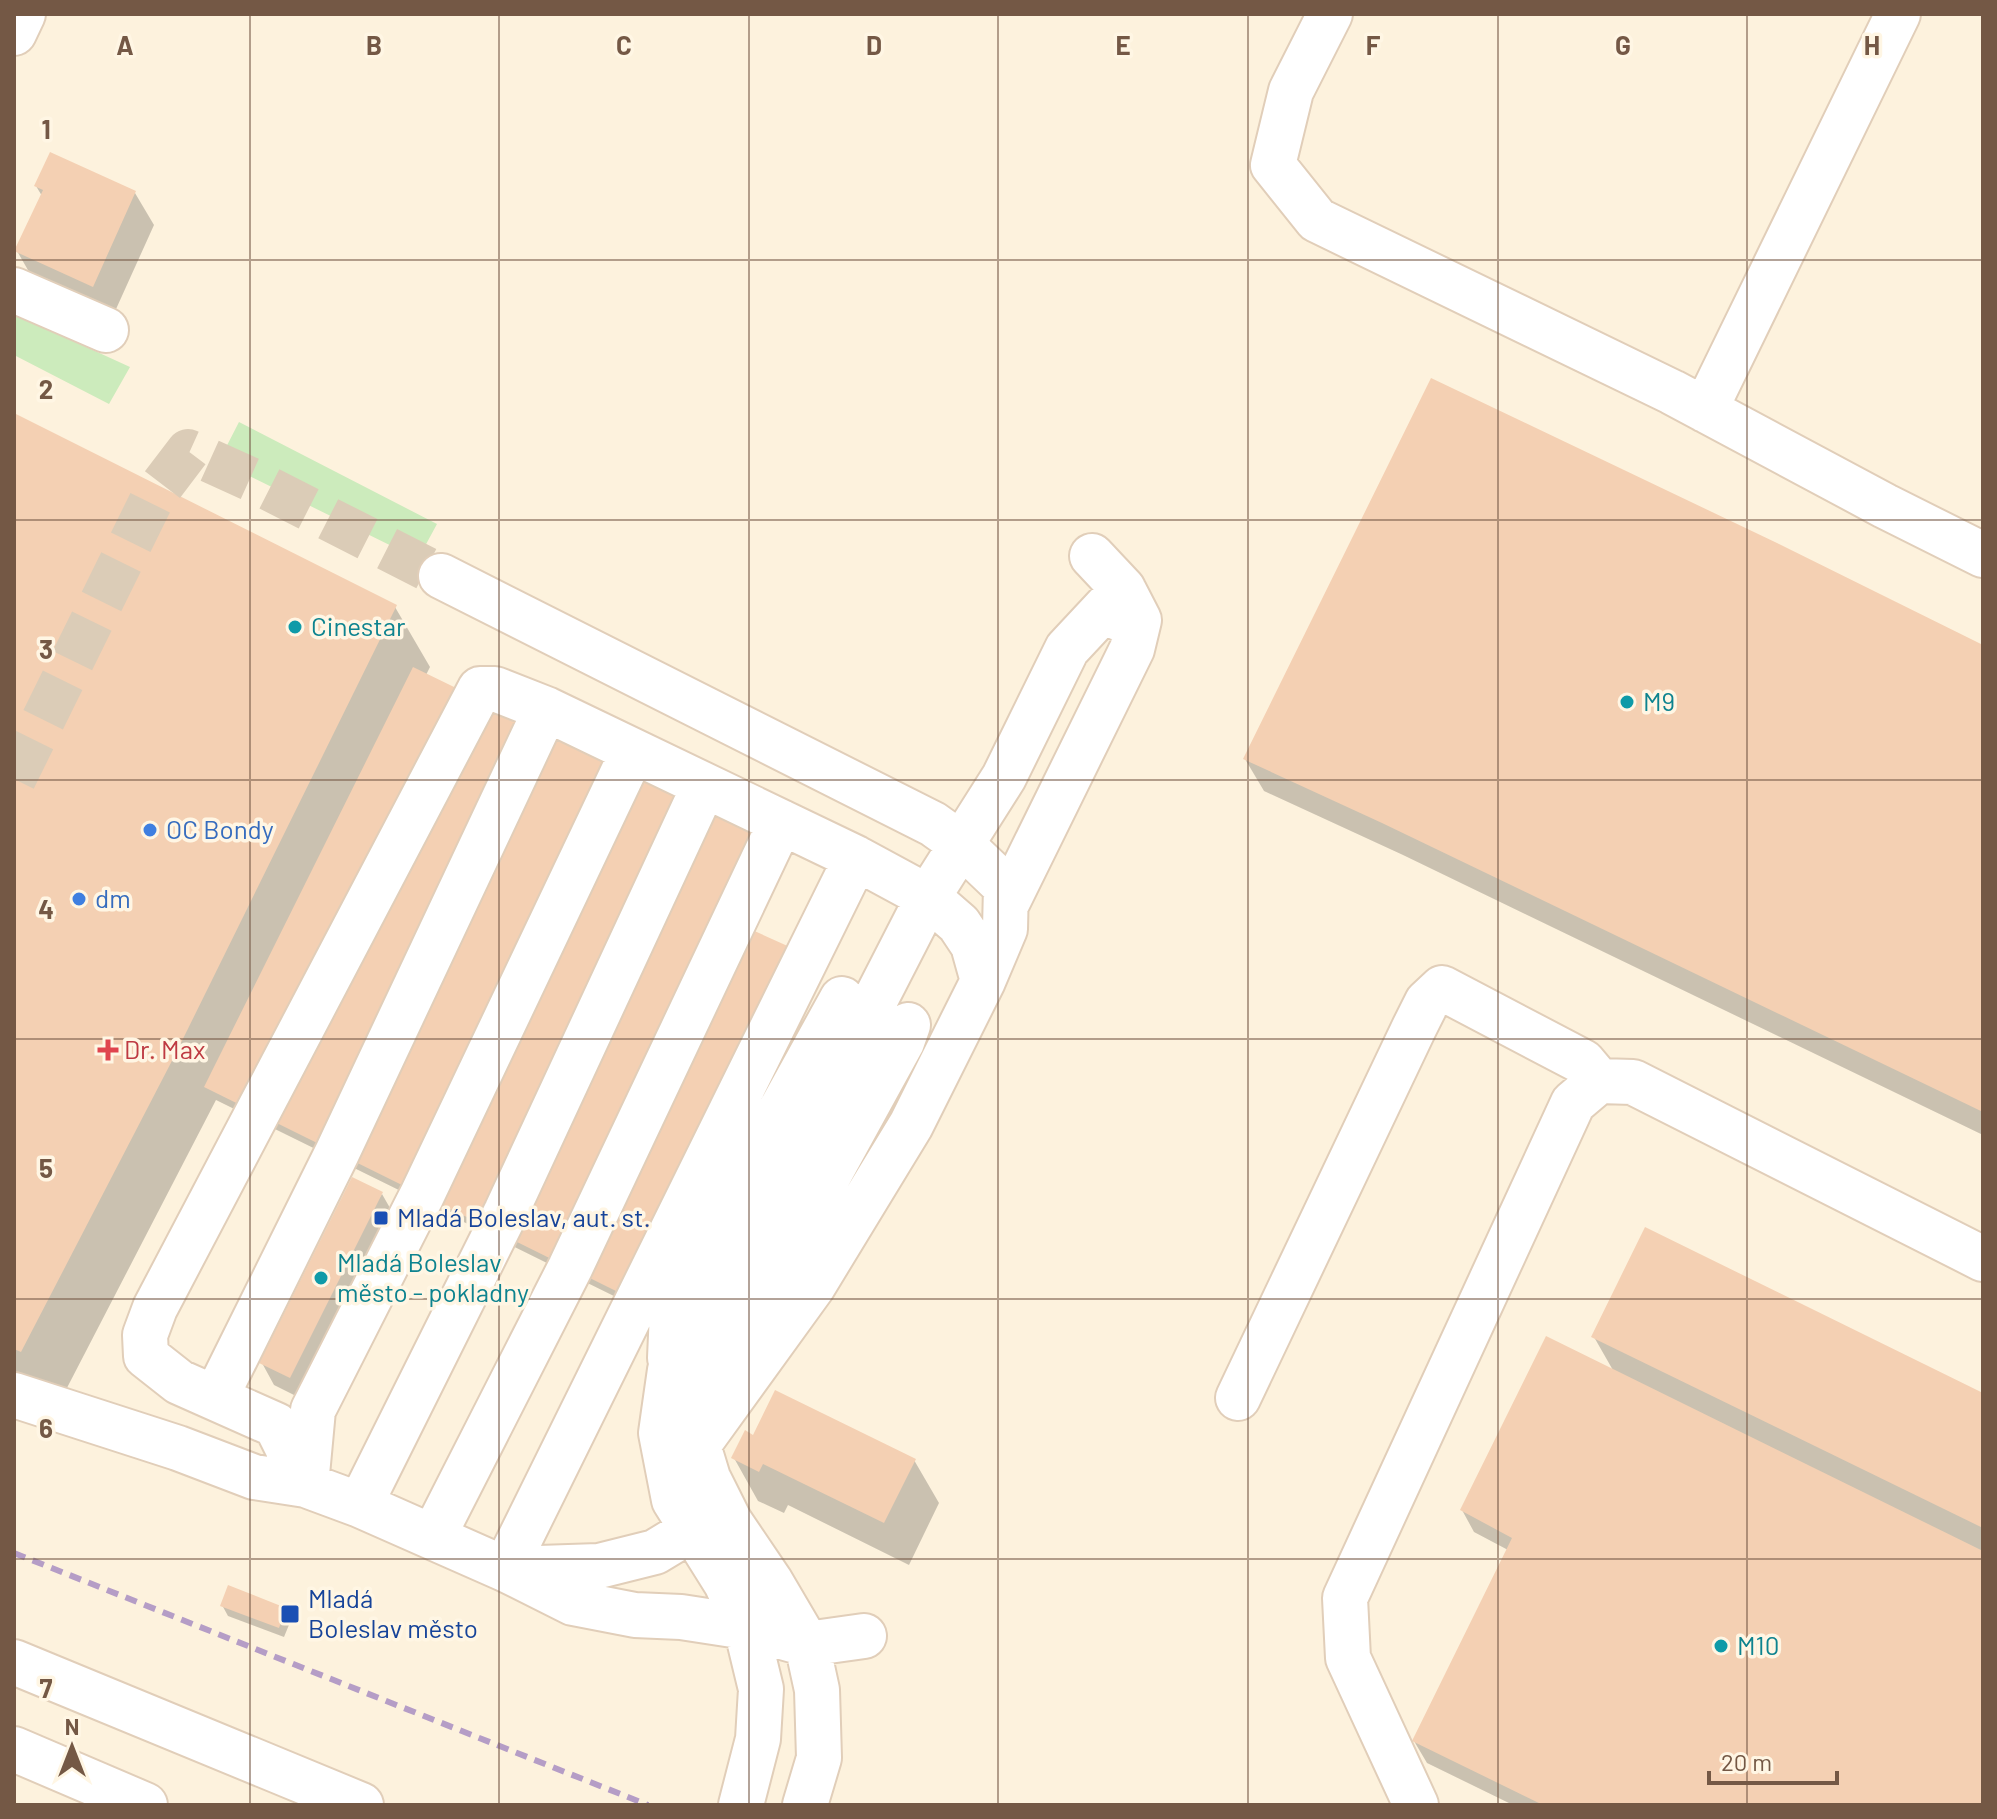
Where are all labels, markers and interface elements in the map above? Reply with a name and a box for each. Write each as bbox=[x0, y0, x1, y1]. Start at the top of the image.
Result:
text: A bbox=[116, 29, 134, 60]
text: B bbox=[366, 29, 382, 60]
text: C bbox=[616, 29, 632, 60]
text: D bbox=[866, 29, 882, 60]
text: E bbox=[1115, 29, 1131, 60]
text: F bbox=[1366, 29, 1381, 60]
text: G bbox=[1615, 29, 1631, 60]
text: H bbox=[1864, 29, 1880, 60]
text: 1 bbox=[41, 113, 51, 144]
text: 2 bbox=[39, 373, 53, 404]
place label: Cinestar bbox=[311, 610, 406, 641]
marker: Cinestar bbox=[286, 618, 304, 636]
text: 3 bbox=[39, 633, 53, 664]
place label: M9 bbox=[1643, 685, 1675, 716]
marker: M9 bbox=[1618, 693, 1636, 711]
place label: OC Bondy bbox=[166, 813, 274, 844]
marker: OC Bondy bbox=[141, 821, 159, 839]
place label: dm bbox=[95, 882, 131, 913]
marker: dm bbox=[70, 890, 88, 908]
text: 4 bbox=[38, 893, 54, 924]
place label: Dr. Max bbox=[124, 1033, 205, 1064]
marker: Dr. Max bbox=[99, 1041, 117, 1059]
text: 5 bbox=[39, 1152, 53, 1183]
place label: Mladá Boleslav, aut. st. bbox=[397, 1201, 651, 1232]
marker: Mladá Boleslav, aut. st. bbox=[372, 1209, 390, 1227]
place label: Mladá Boleslav město - pokladny bbox=[337, 1246, 529, 1307]
marker: Mladá Boleslav město - pokladny bbox=[312, 1269, 330, 1287]
text: 6 bbox=[39, 1412, 53, 1443]
place label: Mladá Boleslav město bbox=[308, 1582, 478, 1643]
marker: Mladá Boleslav město bbox=[279, 1603, 301, 1625]
place label: M10 bbox=[1737, 1629, 1779, 1660]
marker: M10 bbox=[1712, 1637, 1730, 1655]
text: 7 bbox=[40, 1672, 53, 1703]
north arrow bbox=[32, 1707, 112, 1787]
text: N bbox=[65, 1713, 79, 1739]
scale bar bbox=[1709, 1735, 1837, 1785]
text: 20 m bbox=[1721, 1747, 1772, 1776]

